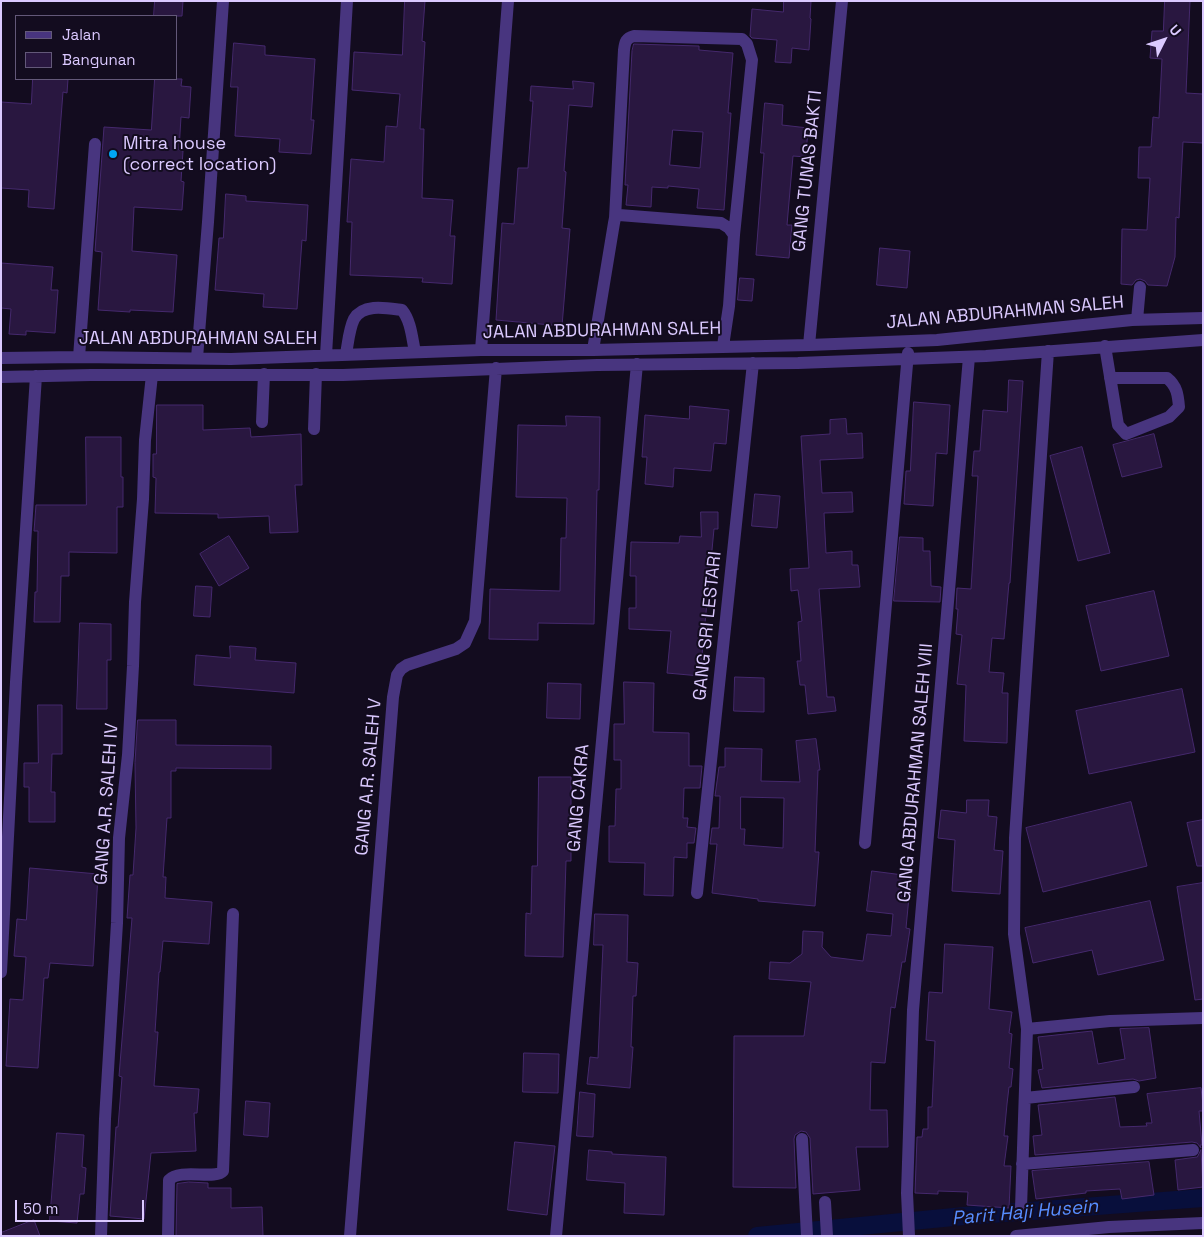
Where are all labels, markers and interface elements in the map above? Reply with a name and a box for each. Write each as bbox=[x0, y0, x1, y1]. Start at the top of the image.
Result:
legend bbox=[15, 15, 178, 80]
north arrow bbox=[1139, 15, 1189, 65]
text: U bbox=[1165, 21, 1185, 40]
text: Jalan bbox=[62, 25, 101, 44]
text: Bangunan bbox=[62, 50, 136, 69]
street label: GANG TUNAS BAKTI bbox=[789, 89, 827, 253]
place label: Mitra house (correct location) bbox=[123, 133, 276, 176]
marker: Mitra house (correct location) bbox=[107, 148, 119, 160]
street label: JALAN ABDURAHMAN SALEH bbox=[885, 292, 1125, 334]
street label: JALAN ABDURAHMAN SALEH bbox=[483, 318, 721, 344]
street label: JALAN ABDURAHMAN SALEH bbox=[79, 328, 317, 350]
street label: GANG SRI LESTARI bbox=[689, 550, 727, 702]
street label: GANG ABDURAHMAN SALEH VIII bbox=[894, 643, 938, 903]
street label: GANG A.R. SALEH V bbox=[351, 697, 387, 857]
street label: GANG A.R. SALEH IV bbox=[91, 722, 123, 886]
street label: GANG CAKRA bbox=[564, 743, 594, 853]
scale bar bbox=[18, 1190, 146, 1222]
water label: Parit Haji Husein bbox=[951, 1195, 1099, 1231]
text: 50 m bbox=[23, 1199, 58, 1218]

